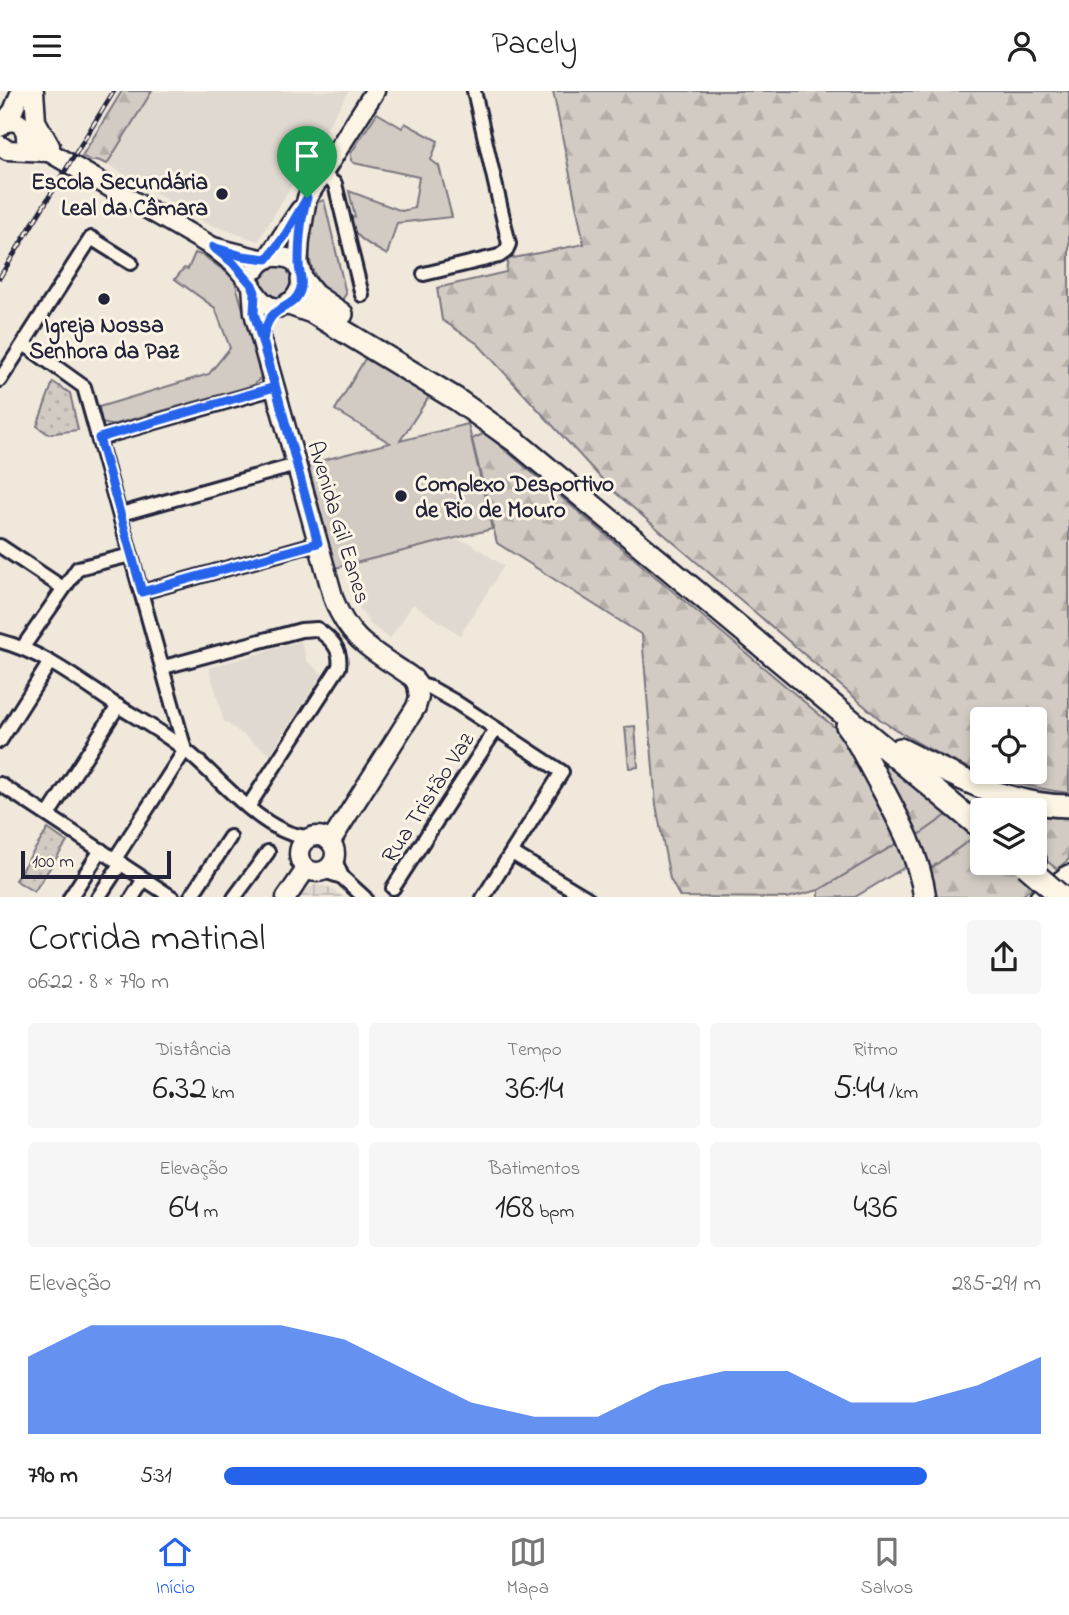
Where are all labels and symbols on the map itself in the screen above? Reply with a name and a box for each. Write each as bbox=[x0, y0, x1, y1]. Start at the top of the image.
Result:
pin bbox=[277, 126, 337, 198]
place label: Escola Secundária Leal da Câmara bbox=[31, 167, 208, 226]
marker: Escola Secundária Leal da Câmara bbox=[214, 186, 230, 202]
marker: Igreja Nossa Senhora da Paz bbox=[96, 291, 112, 307]
place label: Igreja Nossa Senhora da Paz bbox=[29, 310, 180, 369]
street label: Avenida Gil Eanes bbox=[297, 437, 378, 608]
place label: Complexo Desportivo de Rio de Mouro bbox=[415, 469, 614, 528]
marker: Complexo Desportivo de Rio de Mouro bbox=[393, 488, 409, 504]
street label: Rua Tristão Vaz bbox=[374, 726, 484, 870]
scale bar bbox=[21, 849, 172, 880]

